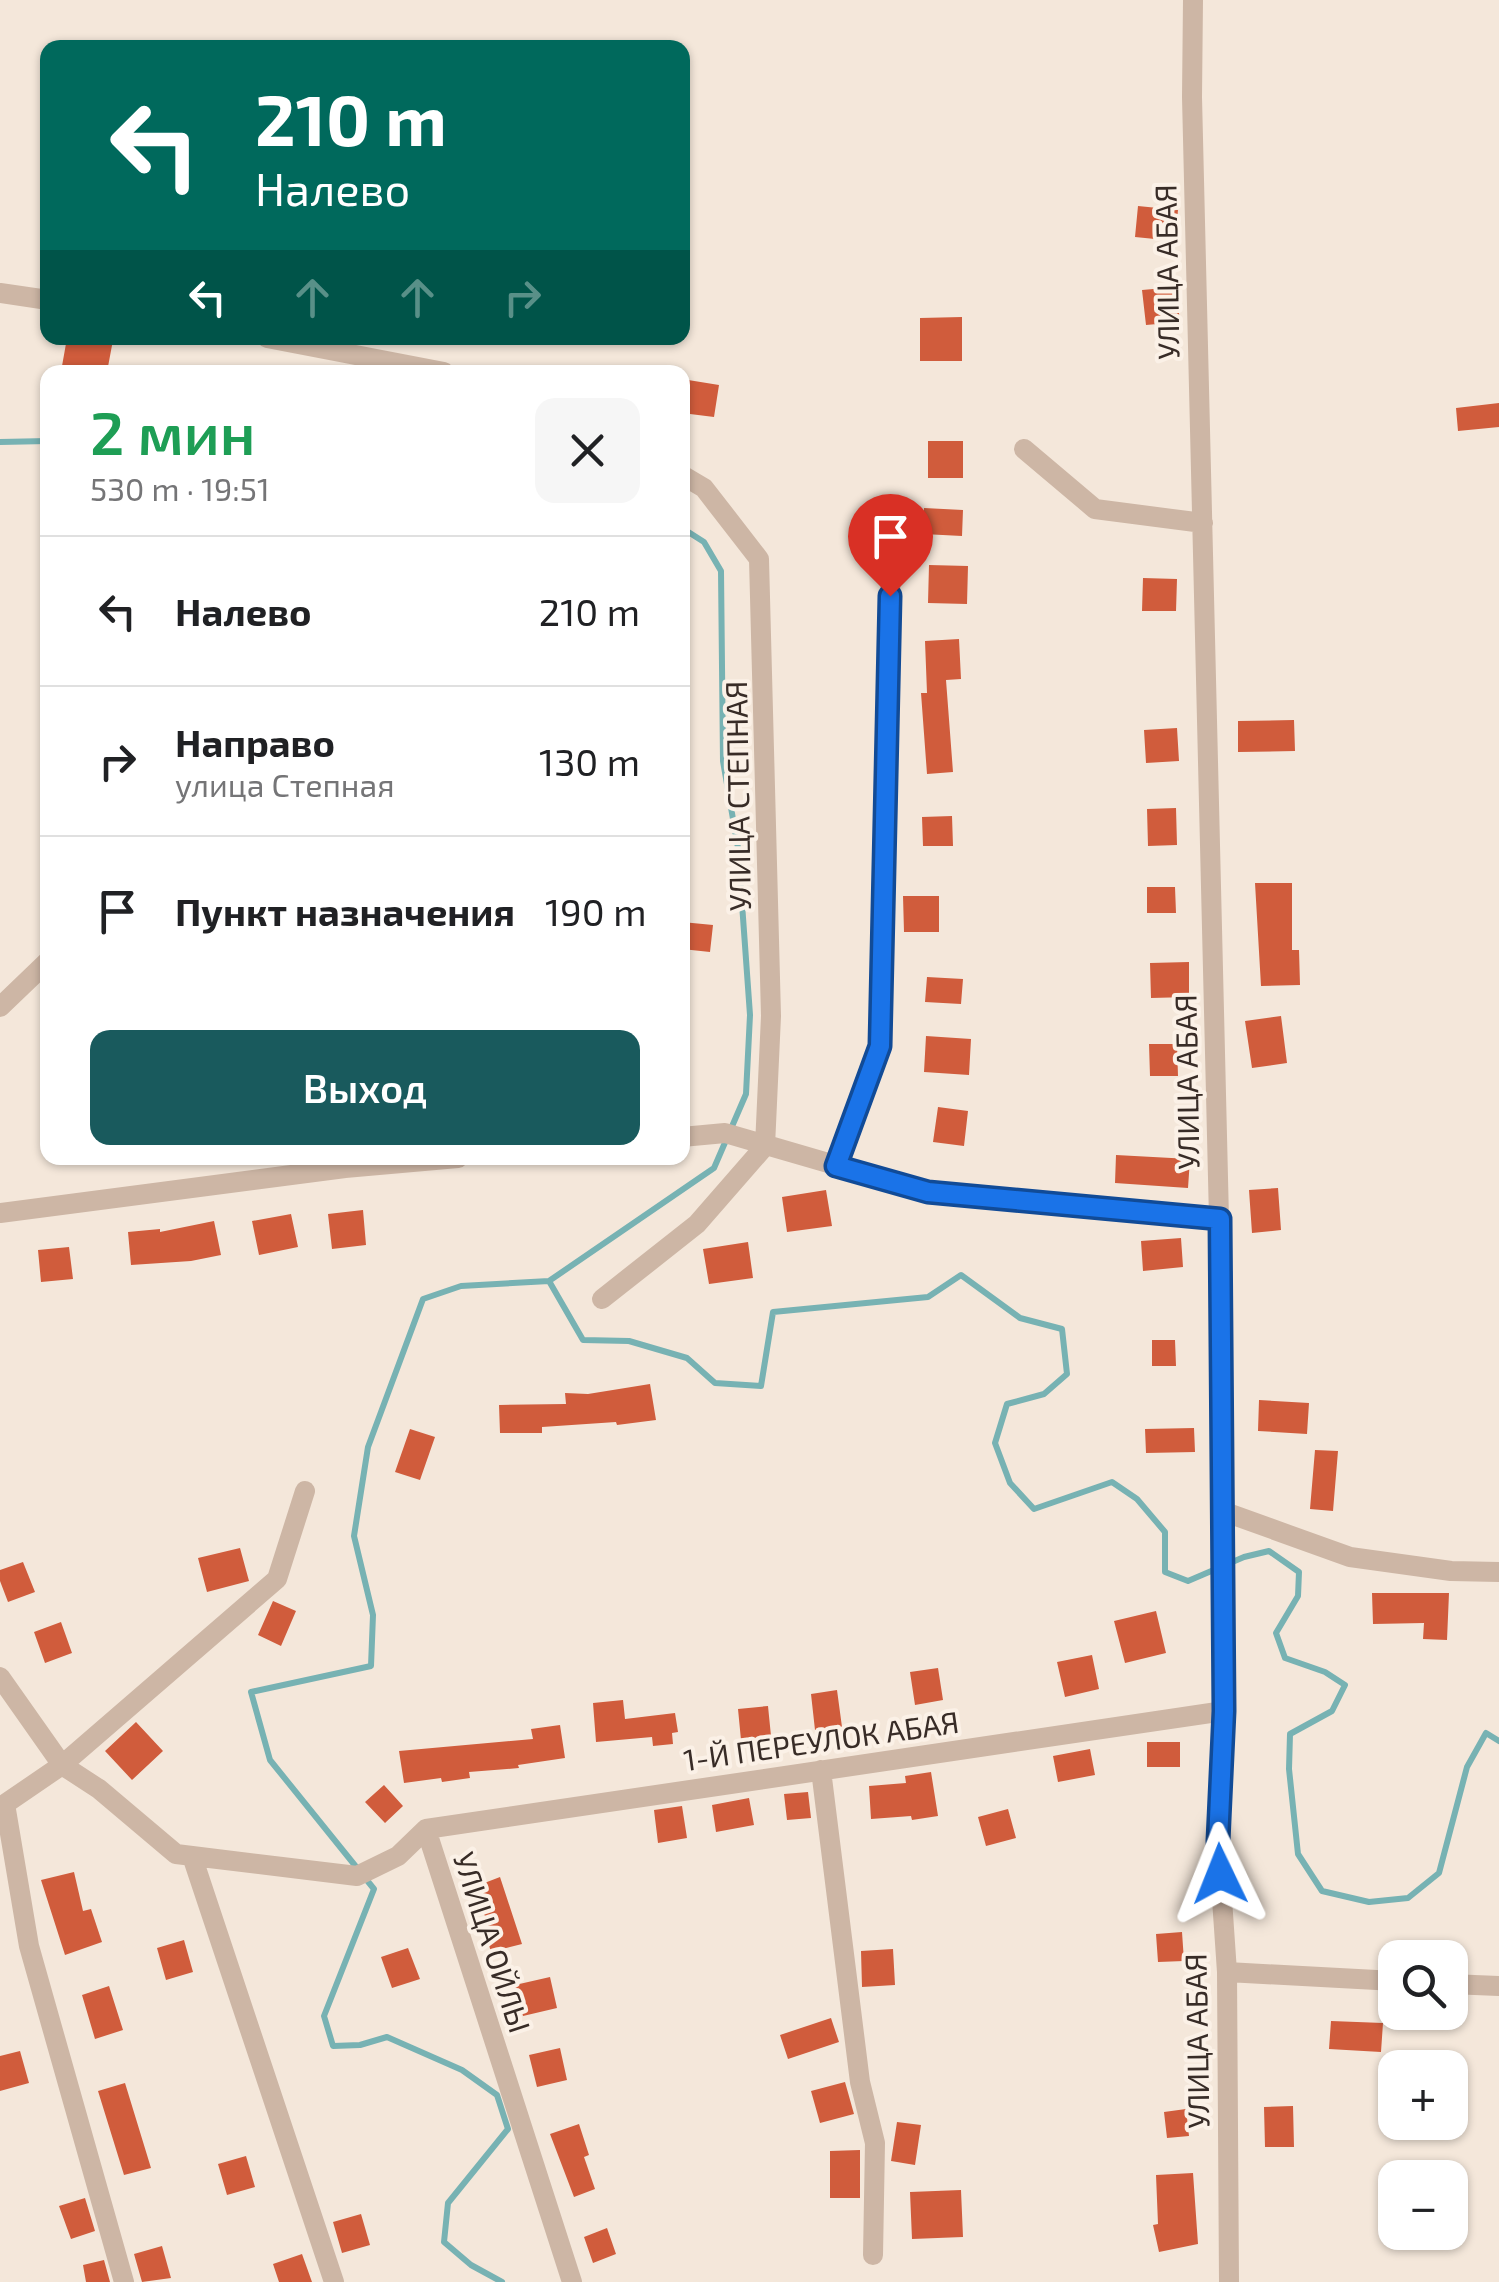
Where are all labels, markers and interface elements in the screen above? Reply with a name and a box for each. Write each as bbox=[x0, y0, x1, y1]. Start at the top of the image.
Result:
text: 210 m bbox=[255, 76, 447, 160]
icon: left bbox=[90, 80, 220, 210]
text: Налево bbox=[255, 161, 410, 215]
street label: УЛИЦА АБАЯ bbox=[1146, 184, 1186, 360]
icon: left bbox=[180, 270, 235, 325]
icon: ahead bbox=[285, 270, 340, 325]
icon: ahead bbox=[390, 270, 445, 325]
icon: right bbox=[495, 270, 550, 325]
text: 2 мин bbox=[90, 395, 255, 467]
button: close bbox=[535, 398, 640, 503]
text: 530 m · 19:51 bbox=[90, 469, 270, 507]
pin bbox=[848, 494, 933, 597]
icon: arrive bbox=[863, 509, 918, 564]
icon: left bbox=[90, 584, 145, 639]
text: Налево bbox=[175, 588, 311, 634]
text: 210 m bbox=[539, 588, 640, 634]
street label: УЛИЦА СТЕПНАЯ bbox=[717, 681, 757, 911]
text: Направо bbox=[175, 719, 335, 765]
icon: right bbox=[90, 734, 145, 789]
text: 130 m bbox=[539, 738, 640, 784]
text: улица Степная bbox=[175, 765, 395, 803]
icon: arrive bbox=[90, 884, 145, 939]
text: Пункт назначения bbox=[175, 888, 515, 934]
text: 190 m bbox=[545, 888, 647, 934]
street label: УЛИЦА АБАЯ bbox=[1166, 994, 1206, 1170]
button: Выход bbox=[90, 1030, 640, 1145]
street label: 1-Й ПЕРЕУЛОК АБАЯ bbox=[681, 1703, 961, 1777]
position arrow bbox=[1168, 1822, 1272, 1926]
street label: УЛИЦА ОЙЛЫ bbox=[447, 1847, 539, 2037]
map controls bbox=[1378, 1940, 1468, 2250]
button: search bbox=[1378, 1940, 1468, 2030]
street label: УЛИЦА АБАЯ bbox=[1176, 1953, 1216, 2129]
button: + bbox=[1378, 2050, 1468, 2140]
button: − bbox=[1378, 2160, 1468, 2250]

